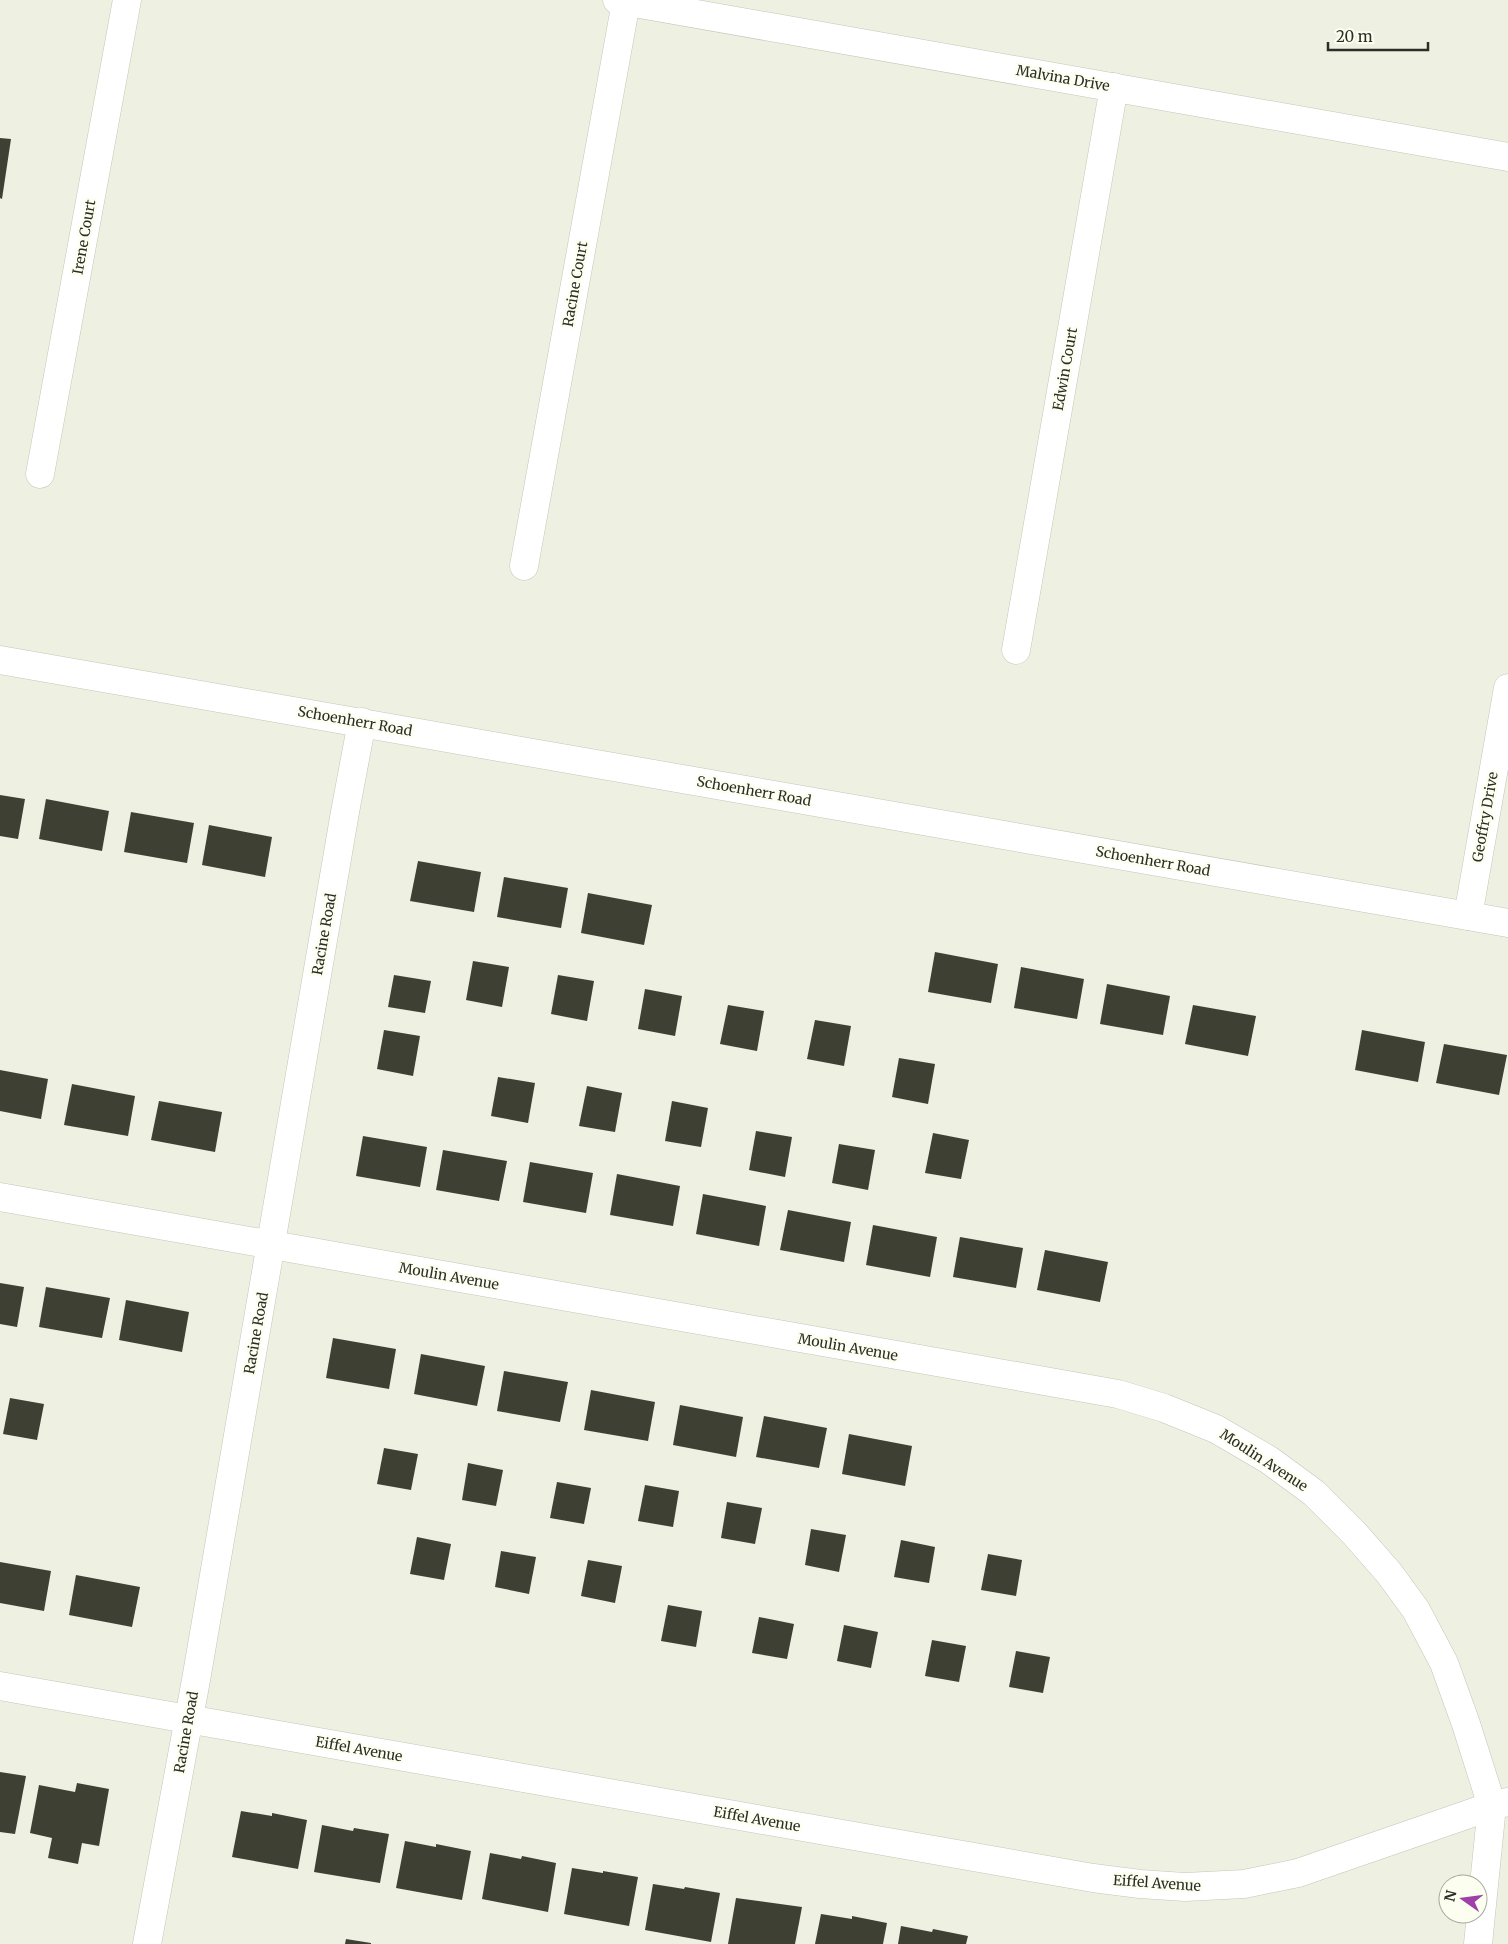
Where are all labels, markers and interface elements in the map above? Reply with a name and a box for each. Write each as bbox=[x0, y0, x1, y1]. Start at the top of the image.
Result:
scale bar bbox=[1328, 20, 1428, 52]
text: 20 m bbox=[1336, 27, 1373, 46]
street label: Malvina Drive bbox=[1015, 61, 1111, 95]
street label: Irene Court bbox=[69, 198, 100, 276]
street label: Racine Court bbox=[559, 239, 591, 328]
street label: Edwin Court bbox=[1049, 325, 1081, 412]
street label: Schoenherr Road bbox=[296, 702, 414, 740]
street label: Geoffry Drive bbox=[1468, 770, 1502, 864]
street label: Schoenherr Road bbox=[695, 772, 813, 810]
street label: Schoenherr Road bbox=[1094, 842, 1212, 880]
street label: Racine Road bbox=[308, 891, 340, 976]
street label: Moulin Avenue bbox=[398, 1258, 500, 1294]
street label: Racine Road bbox=[240, 1290, 272, 1375]
street label: Moulin Avenue bbox=[797, 1329, 899, 1365]
street label: Moulin Avenue bbox=[1217, 1425, 1311, 1495]
street label: Racine Road bbox=[170, 1689, 202, 1774]
street label: Eiffel Avenue bbox=[314, 1732, 404, 1766]
street label: Eiffel Avenue bbox=[712, 1802, 802, 1836]
street label: Eiffel Avenue bbox=[1112, 1871, 1202, 1895]
north arrow bbox=[1438, 1874, 1488, 1924]
text: N bbox=[1440, 1888, 1460, 1903]

